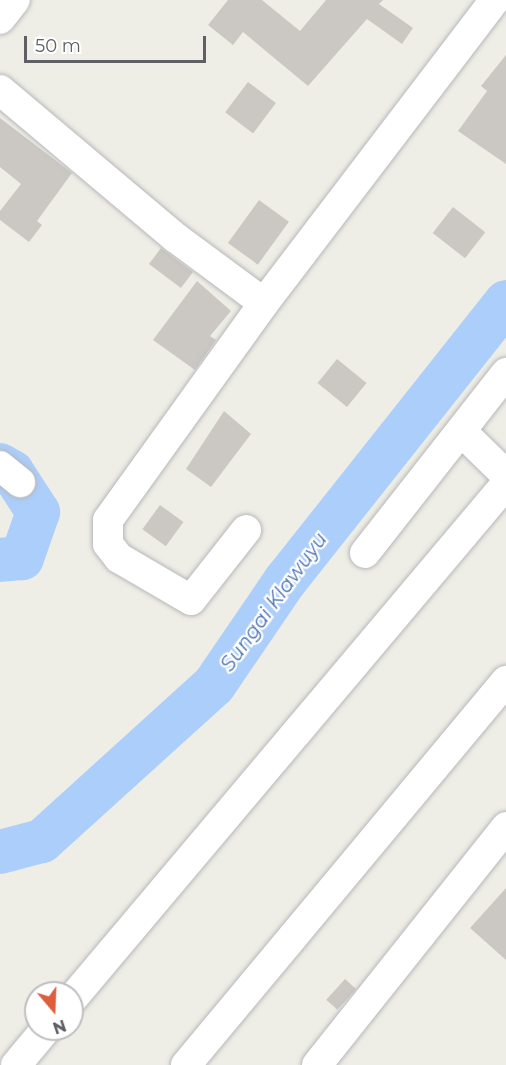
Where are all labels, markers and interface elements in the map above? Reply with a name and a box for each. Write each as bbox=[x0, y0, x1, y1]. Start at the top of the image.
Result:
scale bar bbox=[27, 24, 208, 62]
text: 50 m bbox=[35, 35, 81, 57]
water label: Sungai Klawuyu bbox=[216, 528, 332, 676]
north arrow bbox=[24, 981, 84, 1041]
text: N bbox=[50, 1016, 69, 1038]

